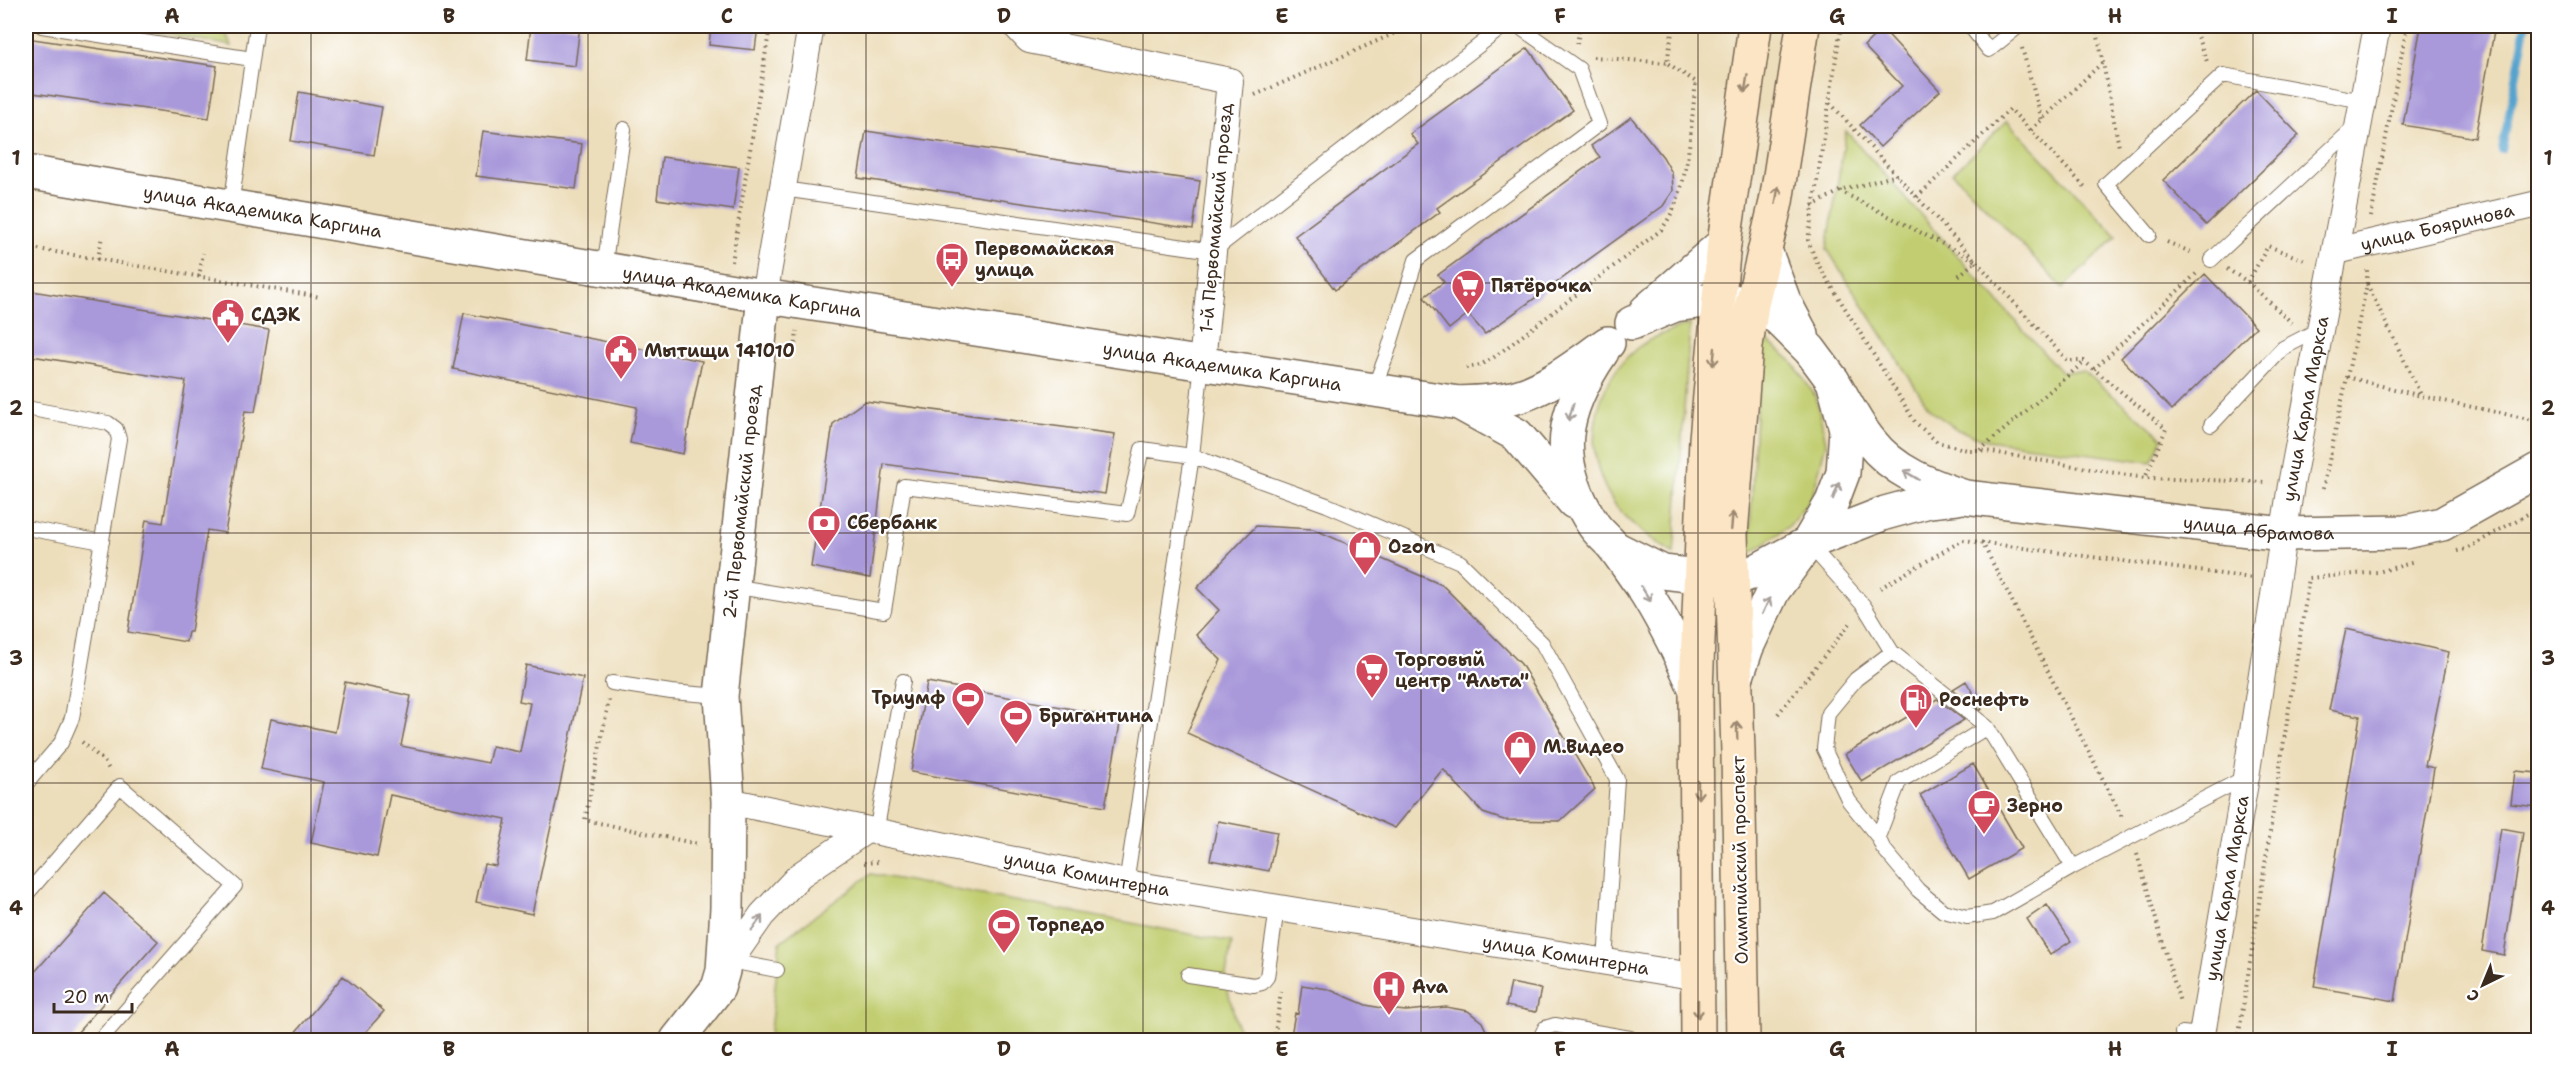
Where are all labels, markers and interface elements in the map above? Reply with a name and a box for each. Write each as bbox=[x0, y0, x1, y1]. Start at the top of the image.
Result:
text: A bbox=[164, 3, 180, 29]
text: B bbox=[443, 3, 455, 29]
text: C bbox=[721, 3, 733, 29]
text: D bbox=[997, 3, 1011, 29]
text: E bbox=[1275, 3, 1289, 29]
text: F bbox=[1554, 3, 1566, 29]
text: G bbox=[1829, 3, 1845, 29]
text: H bbox=[2108, 3, 2122, 29]
text: I bbox=[2386, 3, 2398, 29]
one-way arrow bbox=[1741, 74, 1752, 94]
street label: 1-й Первомайский проезд bbox=[1194, 101, 1238, 334]
text: 1 bbox=[11, 145, 21, 171]
text: 1 bbox=[2543, 145, 2553, 171]
street label: улица Академика Каргина bbox=[142, 180, 384, 244]
one-way arrow bbox=[1772, 186, 1783, 206]
street label: улица Бояринова bbox=[2358, 198, 2516, 257]
place label: Первомайская улица bbox=[975, 237, 1114, 282]
bus stop icon: Первомайская улица bbox=[934, 241, 970, 288]
street label: улица Академика Каргина bbox=[621, 260, 863, 323]
supermarket icon: Пятёрочка bbox=[1450, 268, 1486, 315]
place label: Пятёрочка bbox=[1491, 274, 1592, 298]
public building icon: СДЭК bbox=[210, 297, 246, 344]
place label: СДЭК bbox=[251, 303, 301, 327]
street label: улица Карла Маркса bbox=[2277, 314, 2334, 503]
public building icon: Мытищи 141010 bbox=[603, 333, 639, 380]
street label: улица Академика Каргина bbox=[1101, 337, 1343, 397]
place label: Мытищи 141010 bbox=[644, 339, 795, 363]
one-way arrow bbox=[1708, 347, 1719, 367]
street label: 2-й Первомайский проезд bbox=[717, 383, 766, 620]
text: 2 bbox=[9, 395, 23, 421]
text: 2 bbox=[2541, 395, 2555, 421]
one-way arrow bbox=[1565, 402, 1576, 421]
one-way arrow bbox=[1903, 469, 1920, 481]
one-way arrow bbox=[1831, 482, 1842, 501]
bank icon: Сбербанк bbox=[806, 505, 842, 552]
street label: улица Абрамова bbox=[2182, 510, 2334, 547]
place label: Сбербанк bbox=[847, 511, 937, 535]
one-way arrow bbox=[1727, 512, 1738, 532]
shop icon: Ozon bbox=[1347, 529, 1383, 576]
place label: Ozon bbox=[1388, 535, 1435, 559]
one-way arrow bbox=[1641, 585, 1653, 602]
one-way arrow bbox=[1761, 597, 1772, 615]
text: 3 bbox=[9, 645, 23, 671]
text: 3 bbox=[2541, 645, 2555, 671]
place label: Торговый центр "Альта" bbox=[1395, 648, 1529, 693]
supermarket icon: Торговый центр "Альта" bbox=[1354, 652, 1390, 699]
sports icon: Триумф bbox=[950, 680, 986, 727]
fuel station icon: Роснефть bbox=[1898, 682, 1934, 729]
place label: Триумф bbox=[872, 686, 945, 710]
place label: Роснефть bbox=[1939, 688, 2029, 712]
sports icon: Бригантина bbox=[998, 698, 1034, 745]
place label: Бригантина bbox=[1039, 704, 1154, 728]
one-way arrow bbox=[1731, 721, 1743, 741]
shop icon: М.Видео bbox=[1502, 729, 1538, 776]
place label: М.Видео bbox=[1543, 735, 1624, 759]
street label: Олимпийский проспект bbox=[1726, 755, 1754, 965]
one-way arrow bbox=[1692, 780, 1704, 800]
cafe icon: Зерно bbox=[1966, 788, 2002, 835]
street label: улица Карла Маркса bbox=[2199, 793, 2255, 983]
place label: Зерно bbox=[2007, 794, 2063, 818]
street label: улица Коминтерна bbox=[1001, 846, 1171, 902]
text: 4 bbox=[9, 895, 23, 921]
text: 4 bbox=[2541, 895, 2555, 921]
sports icon: Торпедо bbox=[986, 907, 1022, 954]
place label: Торпедо bbox=[1027, 913, 1105, 937]
one-way arrow bbox=[751, 915, 763, 931]
street label: улица Коминтерна bbox=[1480, 930, 1651, 981]
north arrow bbox=[2453, 955, 2513, 1015]
hospital icon: Ava bbox=[1371, 969, 1407, 1016]
place label: Ava bbox=[1412, 975, 1449, 999]
scale bar bbox=[54, 976, 132, 1014]
text: С bbox=[2462, 984, 2484, 1007]
text: 20 m bbox=[63, 985, 109, 1009]
one-way arrow bbox=[1692, 998, 1704, 1018]
text: A bbox=[164, 1036, 180, 1062]
text: B bbox=[443, 1036, 455, 1062]
text: C bbox=[721, 1036, 733, 1062]
text: D bbox=[997, 1036, 1011, 1062]
text: E bbox=[1275, 1036, 1289, 1062]
text: F bbox=[1554, 1036, 1566, 1062]
text: G bbox=[1829, 1036, 1845, 1062]
text: H bbox=[2108, 1036, 2122, 1062]
text: I bbox=[2386, 1036, 2398, 1062]

